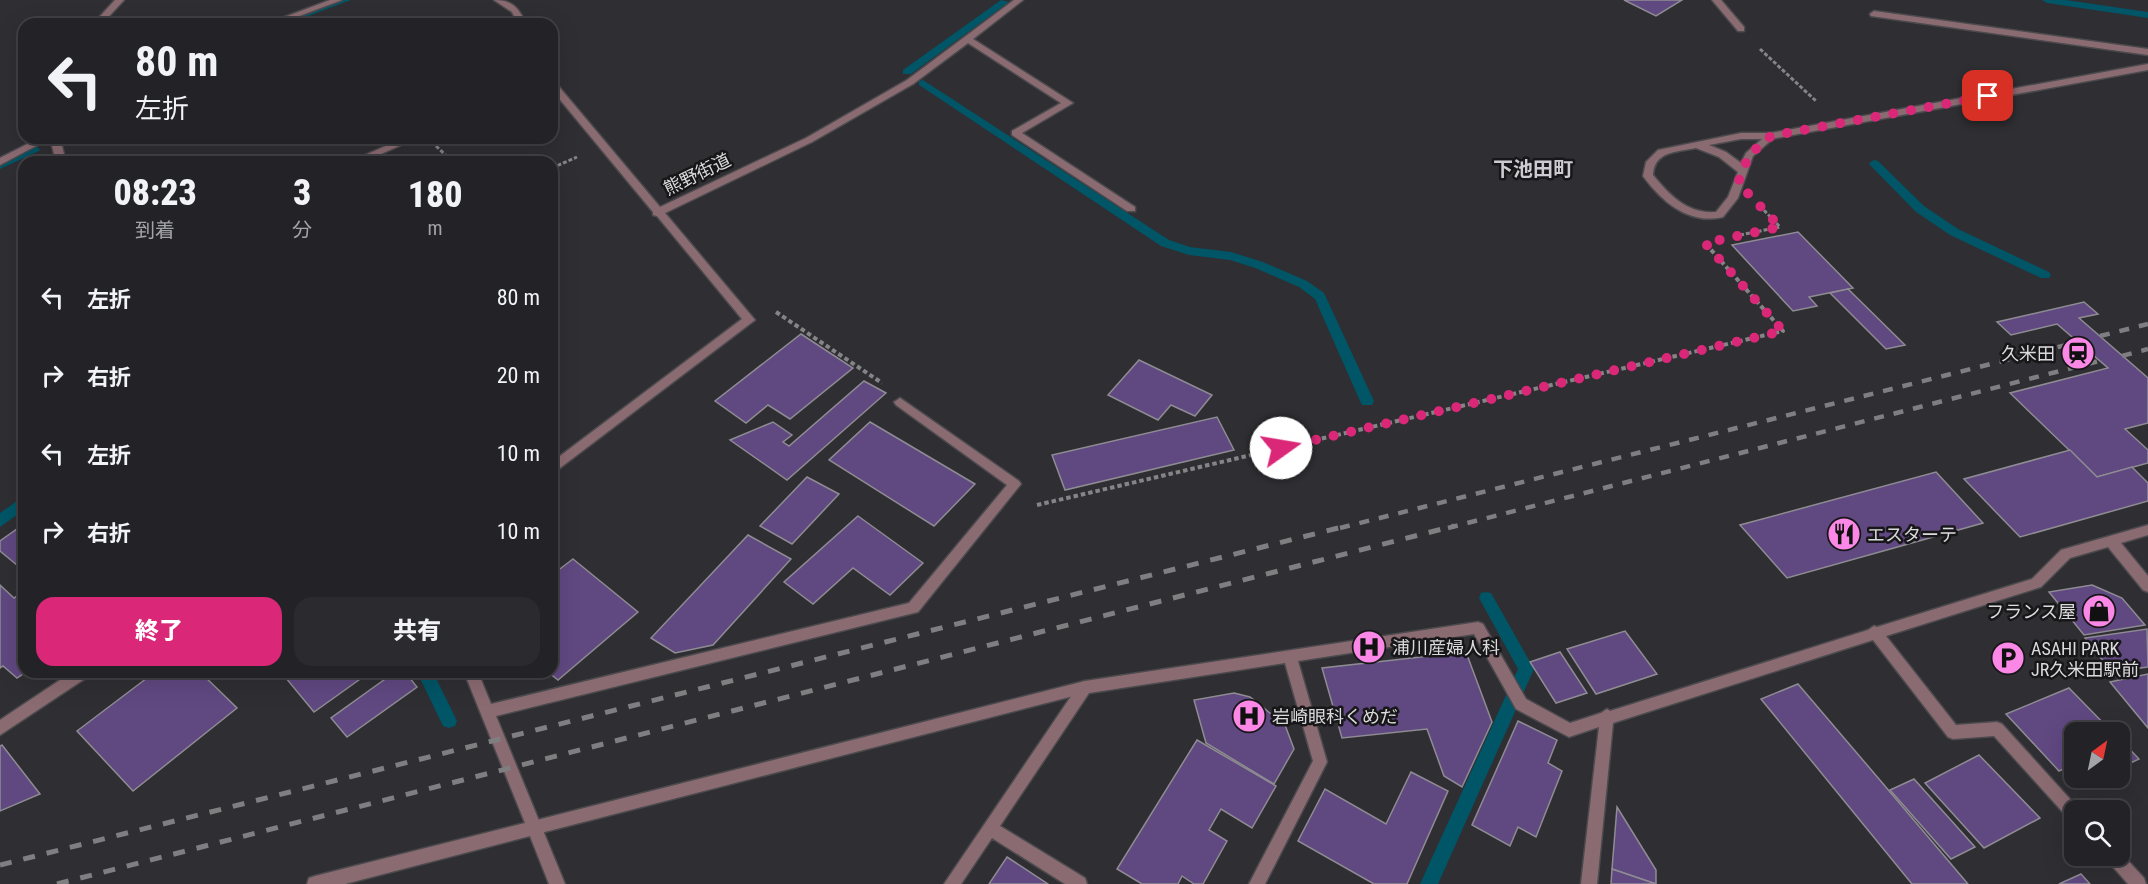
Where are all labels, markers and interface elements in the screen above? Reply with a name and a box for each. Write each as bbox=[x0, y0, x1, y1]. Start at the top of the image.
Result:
text: 80 m bbox=[135, 37, 218, 86]
icon: left bbox=[36, 42, 114, 120]
pin bbox=[1962, 70, 2013, 121]
icon: arrive bbox=[1971, 79, 2004, 112]
text: 左折 bbox=[135, 93, 189, 125]
street label: 熊野街道 bbox=[660, 149, 734, 199]
district label: 下池田町 bbox=[1493, 157, 1573, 181]
text: 08:23 bbox=[113, 172, 197, 214]
text: 3 bbox=[293, 172, 311, 214]
text: 180 bbox=[408, 174, 463, 216]
text: m bbox=[428, 216, 443, 240]
text: 到着 bbox=[135, 218, 175, 242]
text: 分 bbox=[292, 218, 312, 242]
icon: left bbox=[36, 281, 69, 314]
text: 80 m bbox=[497, 285, 540, 310]
text: 左折 bbox=[87, 287, 131, 312]
station icon: 久米田 bbox=[2060, 335, 2096, 371]
place label: 久米田 bbox=[2001, 343, 2055, 364]
icon: right bbox=[36, 359, 69, 392]
text: 20 m bbox=[497, 363, 540, 388]
text: 右折 bbox=[87, 365, 131, 390]
position arrow bbox=[1249, 416, 1313, 480]
icon: left bbox=[36, 437, 69, 470]
text: 10 m bbox=[497, 441, 540, 466]
text: 左折 bbox=[87, 443, 131, 468]
icon: right bbox=[36, 515, 69, 548]
restaurant icon: エスターテ bbox=[1826, 516, 1862, 552]
text: 10 m bbox=[497, 519, 540, 544]
text: 右折 bbox=[87, 521, 131, 546]
place label: エスターテ bbox=[1867, 524, 1957, 545]
shop icon: フランス屋 bbox=[2081, 593, 2117, 629]
button: 終了 bbox=[36, 597, 282, 666]
button: 共有 bbox=[294, 597, 540, 666]
place label: フランス屋 bbox=[1986, 601, 2076, 622]
hospital icon: 浦川産婦人科 bbox=[1351, 629, 1387, 665]
place label: 浦川産婦人科 bbox=[1392, 637, 1500, 658]
place label: ASAHI PARK JR久米田駅前 bbox=[2031, 638, 2139, 680]
parking icon: ASAHI PARK JR久米田駅前 bbox=[1990, 640, 2026, 676]
hospital icon: 岩崎眼科くめだ bbox=[1231, 698, 1267, 734]
place label: 岩崎眼科くめだ bbox=[1272, 706, 1398, 727]
north arrow bbox=[2064, 722, 2130, 788]
map controls bbox=[2064, 722, 2130, 866]
button: search bbox=[2064, 800, 2130, 866]

